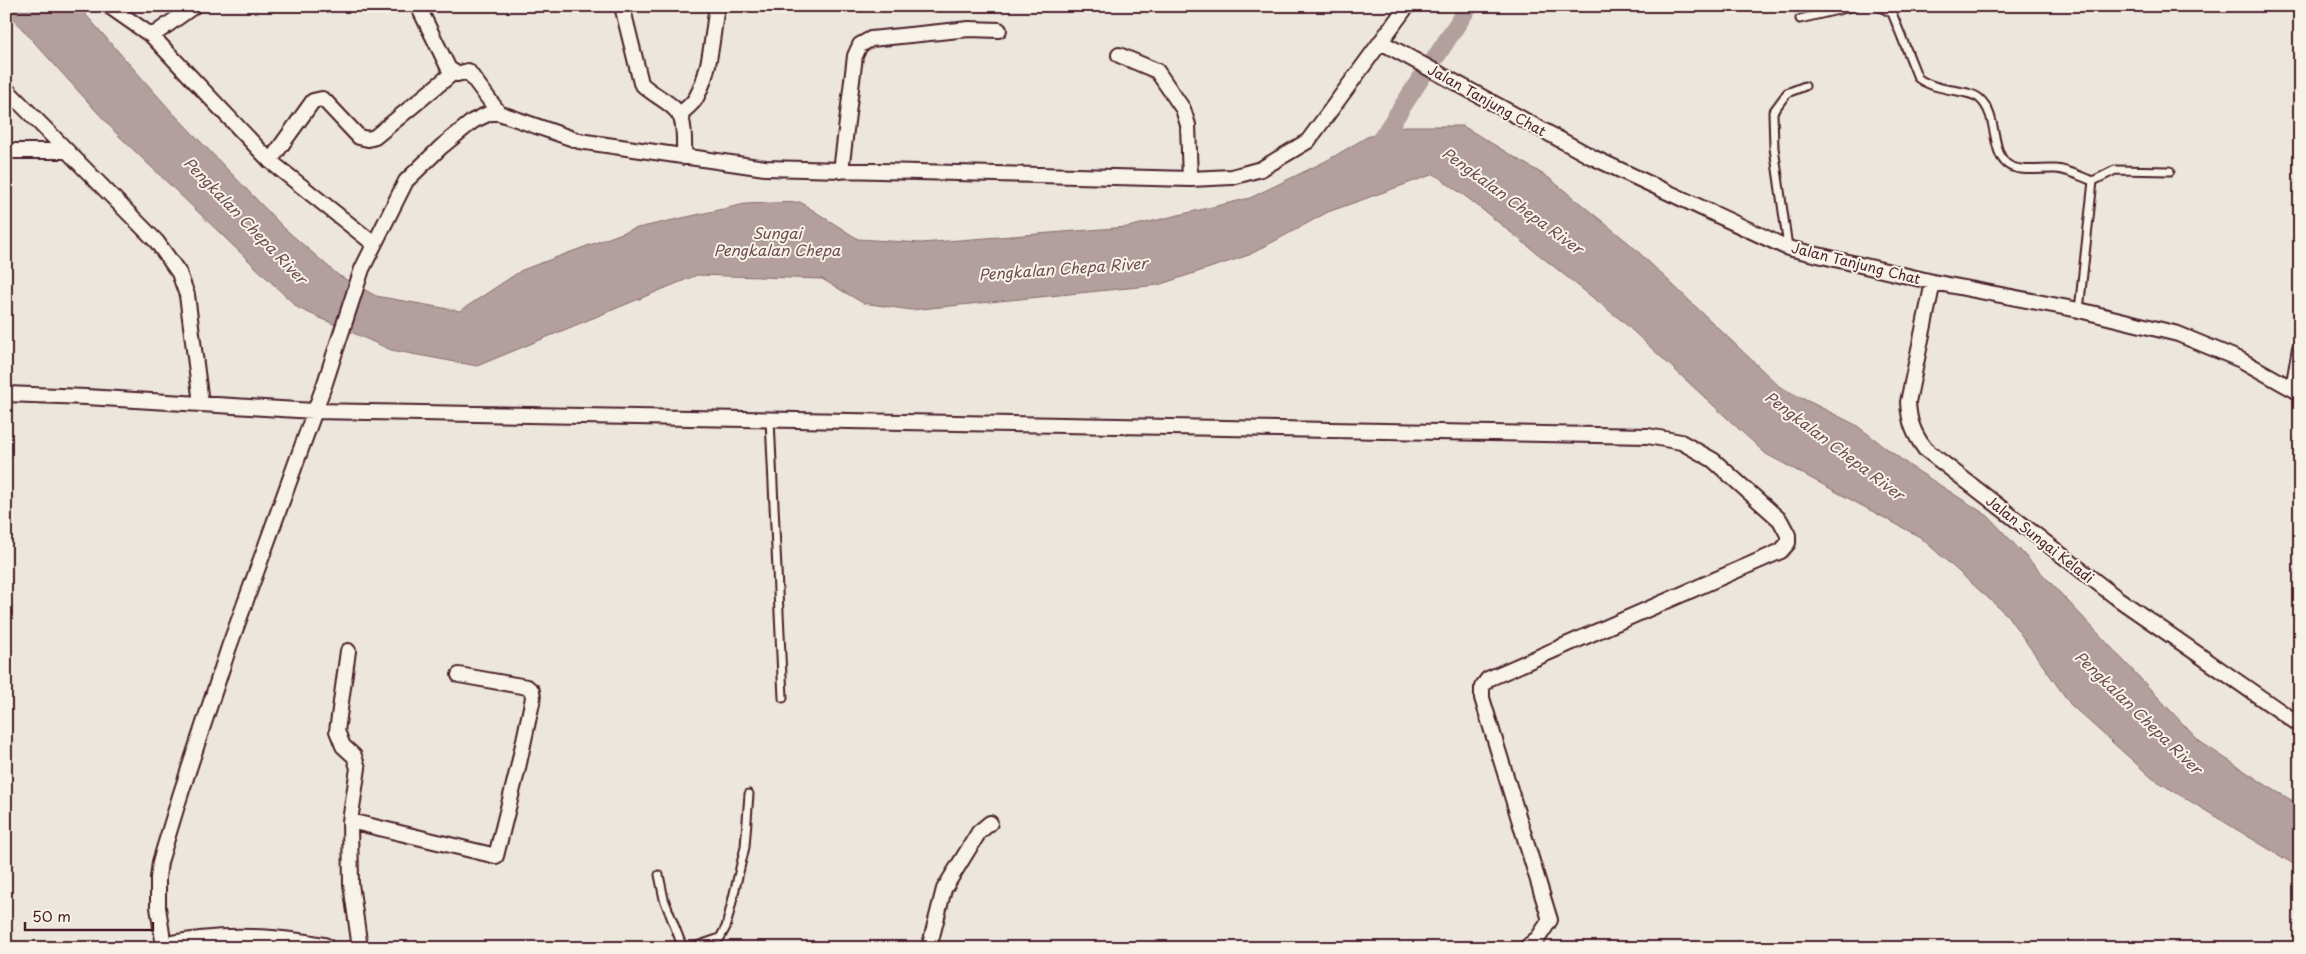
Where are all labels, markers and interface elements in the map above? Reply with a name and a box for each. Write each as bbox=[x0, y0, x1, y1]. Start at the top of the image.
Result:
street label: Jalan Tanjung Chat bbox=[1424, 59, 1550, 141]
water label: Pengkalan Chepa River bbox=[1438, 141, 1590, 261]
water label: Pengkalan Chepa River bbox=[179, 151, 315, 291]
water label: Sungai Pengkalan Chepa bbox=[714, 221, 841, 261]
street label: Jalan Tanjung Chat bbox=[1789, 237, 1923, 289]
water label: Pengkalan Chepa River bbox=[978, 250, 1151, 285]
water label: Pengkalan Chepa River bbox=[1761, 385, 1912, 507]
street label: Jalan Sungai Keladi bbox=[1982, 490, 2098, 588]
water label: Pengkalan Chepa River bbox=[2070, 645, 2210, 781]
scale bar bbox=[25, 899, 152, 931]
text: 50 m bbox=[32, 904, 71, 927]

